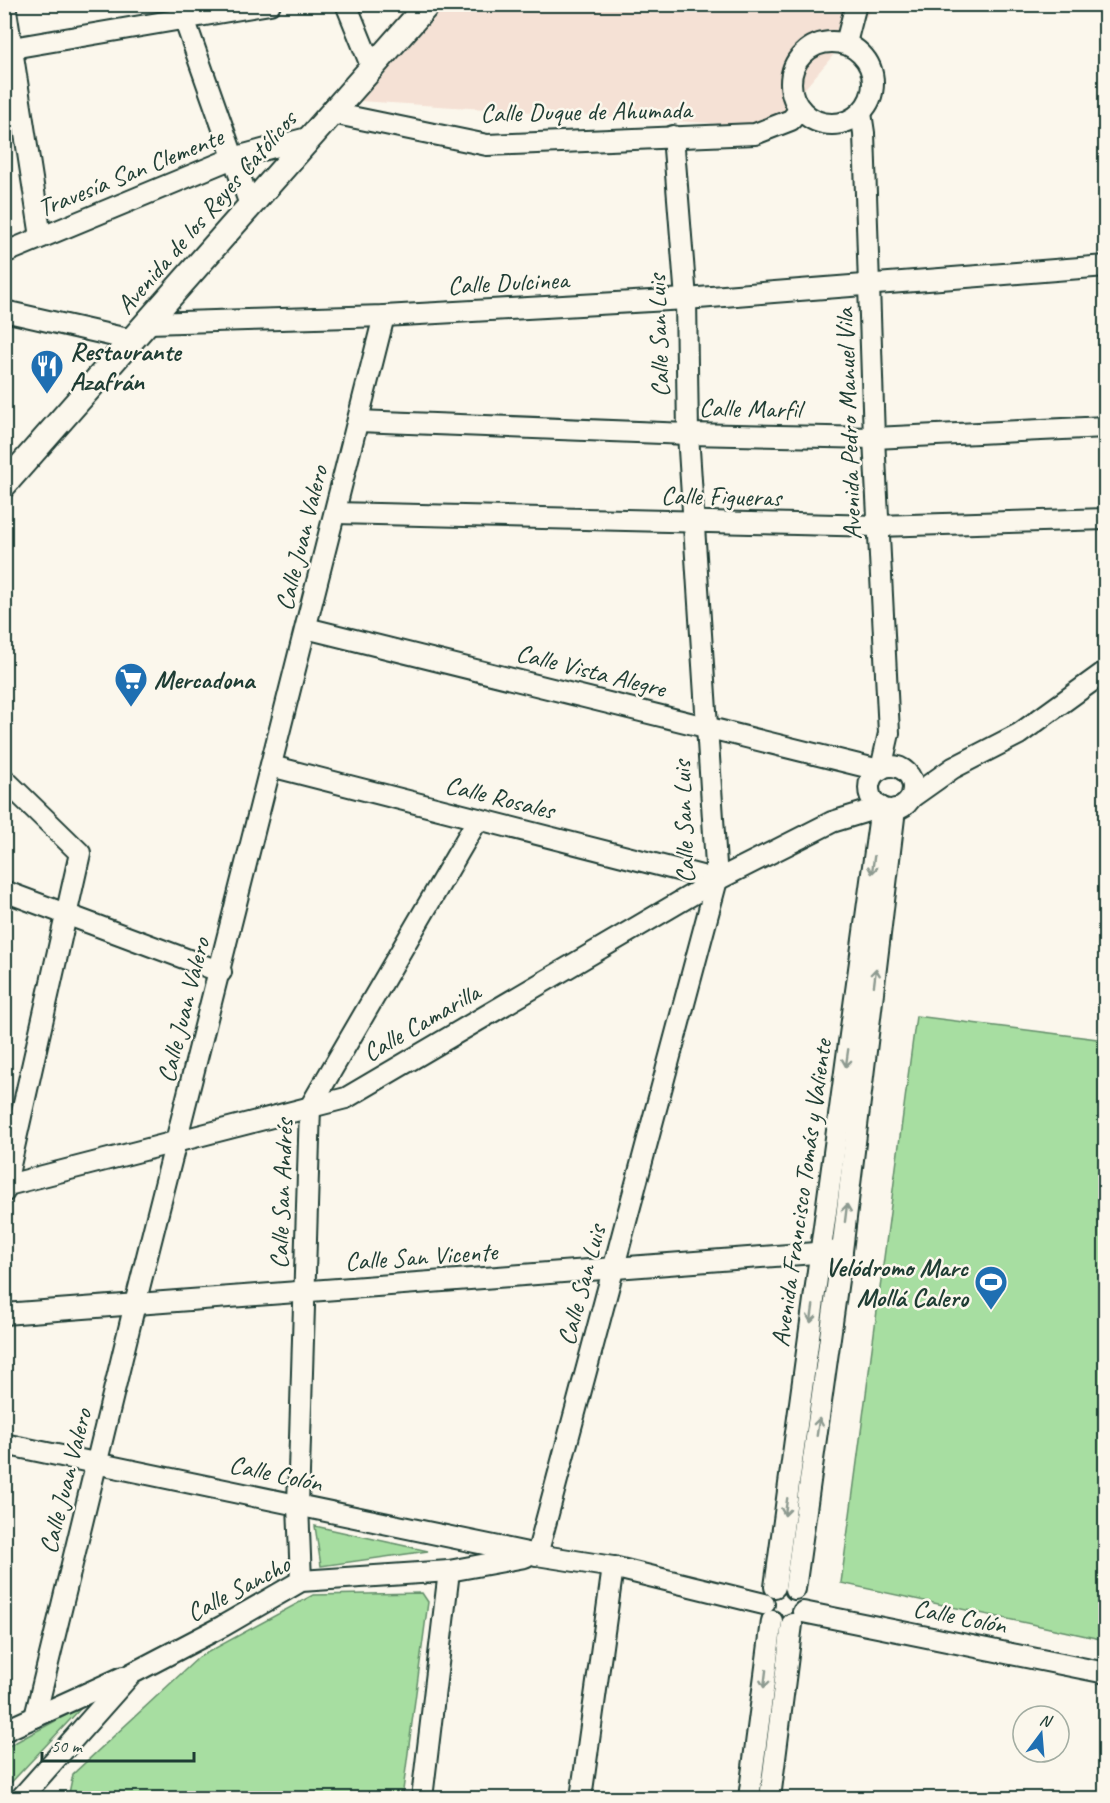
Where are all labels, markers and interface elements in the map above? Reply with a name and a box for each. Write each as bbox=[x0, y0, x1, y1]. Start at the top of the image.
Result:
street label: Calle Duque de Ahumada bbox=[480, 93, 694, 130]
street label: Avenida de los Reyes Católicos bbox=[109, 102, 305, 321]
street label: Travesía San Clemente bbox=[33, 120, 229, 225]
street label: Calle Dulcinea bbox=[447, 263, 572, 302]
street label: Calle San Luis bbox=[640, 272, 677, 398]
street label: Avenida Pedro Manuel Vila bbox=[828, 306, 869, 540]
place label: Restaurante Azafrán bbox=[70, 335, 183, 398]
restaurant icon: Restaurante Azafrán bbox=[29, 348, 65, 395]
street label: Calle Marfil bbox=[699, 391, 806, 426]
street label: Calle Juan Valero bbox=[268, 461, 336, 614]
street label: Calle Figueras bbox=[661, 479, 784, 514]
street label: Calle Vista Alegre bbox=[513, 636, 671, 705]
supermarket icon: Mercadona bbox=[113, 661, 149, 708]
place label: Mercadona bbox=[154, 663, 257, 696]
street label: Calle San Luis bbox=[665, 758, 702, 884]
street label: Calle Rosales bbox=[442, 768, 560, 827]
one-way arrow bbox=[867, 855, 878, 875]
street label: Calle Juan Valero bbox=[150, 933, 218, 1086]
one-way arrow bbox=[869, 968, 880, 988]
street label: Calle Camarilla bbox=[357, 974, 488, 1069]
street label: Avenida Francisco Tomás y Valiente bbox=[764, 1035, 840, 1349]
one-way arrow bbox=[841, 1048, 852, 1068]
street label: Calle San Andrés bbox=[262, 1116, 301, 1269]
one-way arrow bbox=[841, 1203, 852, 1223]
street label: Calle San Luis bbox=[550, 1219, 614, 1349]
street label: Calle San Vicente bbox=[344, 1235, 500, 1278]
place label: Velódromo Marc Mollá Calero bbox=[825, 1251, 970, 1314]
sports icon: Velódromo Marc Mollá Calero bbox=[973, 1264, 1009, 1311]
one-way arrow bbox=[807, 1304, 818, 1323]
street label: Calle Juan Valero bbox=[32, 1404, 100, 1557]
one-way arrow bbox=[812, 1417, 823, 1437]
street label: Calle Colón bbox=[226, 1448, 327, 1500]
one-way arrow bbox=[780, 1497, 791, 1517]
street label: Calle Sancho bbox=[181, 1547, 297, 1629]
street label: Calle Colón bbox=[911, 1591, 1011, 1642]
one-way arrow bbox=[759, 1669, 770, 1689]
north arrow bbox=[1011, 1704, 1071, 1764]
text: N bbox=[1037, 1710, 1055, 1732]
scale bar bbox=[42, 1725, 194, 1763]
text: 50 m bbox=[51, 1735, 84, 1757]

